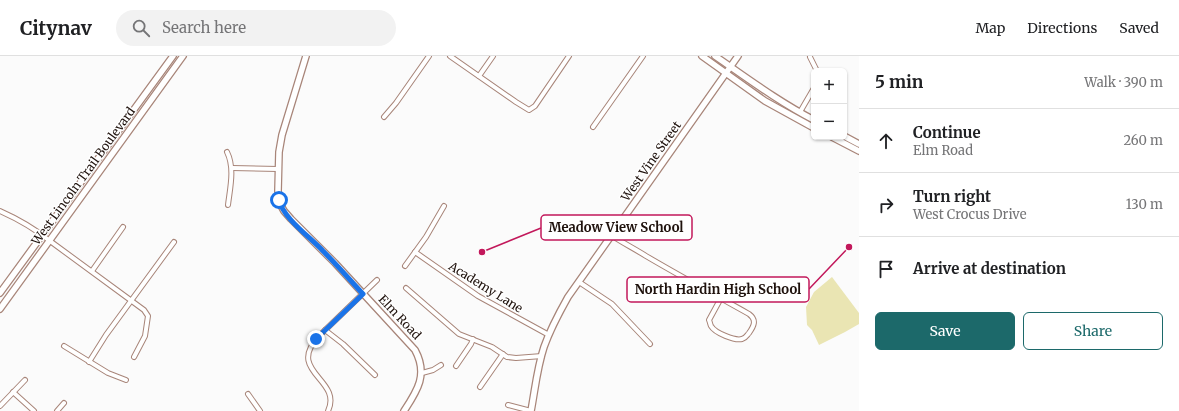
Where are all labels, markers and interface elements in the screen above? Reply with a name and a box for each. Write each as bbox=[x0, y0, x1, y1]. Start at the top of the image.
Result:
search box bbox=[116, 10, 396, 46]
text: Citynav bbox=[20, 16, 92, 40]
icon: search bbox=[130, 17, 152, 39]
text: Search here bbox=[162, 18, 246, 37]
text: Map bbox=[975, 19, 1005, 37]
text: Directions bbox=[1027, 19, 1097, 37]
text: Saved bbox=[1119, 19, 1159, 37]
map controls bbox=[811, 68, 847, 140]
button: + bbox=[811, 68, 847, 104]
text: 5 min bbox=[875, 71, 923, 93]
text: Walk · 390 m bbox=[1084, 74, 1163, 91]
street label: West Lincoln Trail Boulevard bbox=[27, 104, 138, 249]
button: − bbox=[811, 104, 847, 140]
street label: West Vine Street bbox=[617, 118, 684, 205]
text: Continue bbox=[913, 123, 981, 142]
icon: ahead bbox=[875, 130, 897, 152]
text: 260 m bbox=[1123, 132, 1163, 149]
text: Elm Road bbox=[913, 142, 973, 159]
text: Turn right bbox=[913, 187, 991, 206]
route start bbox=[270, 191, 288, 209]
icon: right bbox=[875, 194, 897, 216]
text: 130 m bbox=[1126, 196, 1163, 213]
text: West Crocus Drive bbox=[913, 206, 1026, 223]
callout: Meadow View School bbox=[541, 215, 692, 240]
text: Meadow View School bbox=[548, 219, 684, 236]
street label: Academy Lane bbox=[445, 258, 526, 316]
icon: arrive bbox=[875, 258, 897, 280]
text: Arrive at destination bbox=[913, 259, 1066, 278]
callout: North Hardin High School bbox=[627, 277, 809, 302]
text: North Hardin High School bbox=[635, 281, 801, 298]
street label: Elm Road bbox=[376, 292, 424, 342]
button: Save bbox=[875, 312, 1015, 350]
button: Share bbox=[1023, 312, 1163, 350]
route end bbox=[307, 330, 325, 348]

